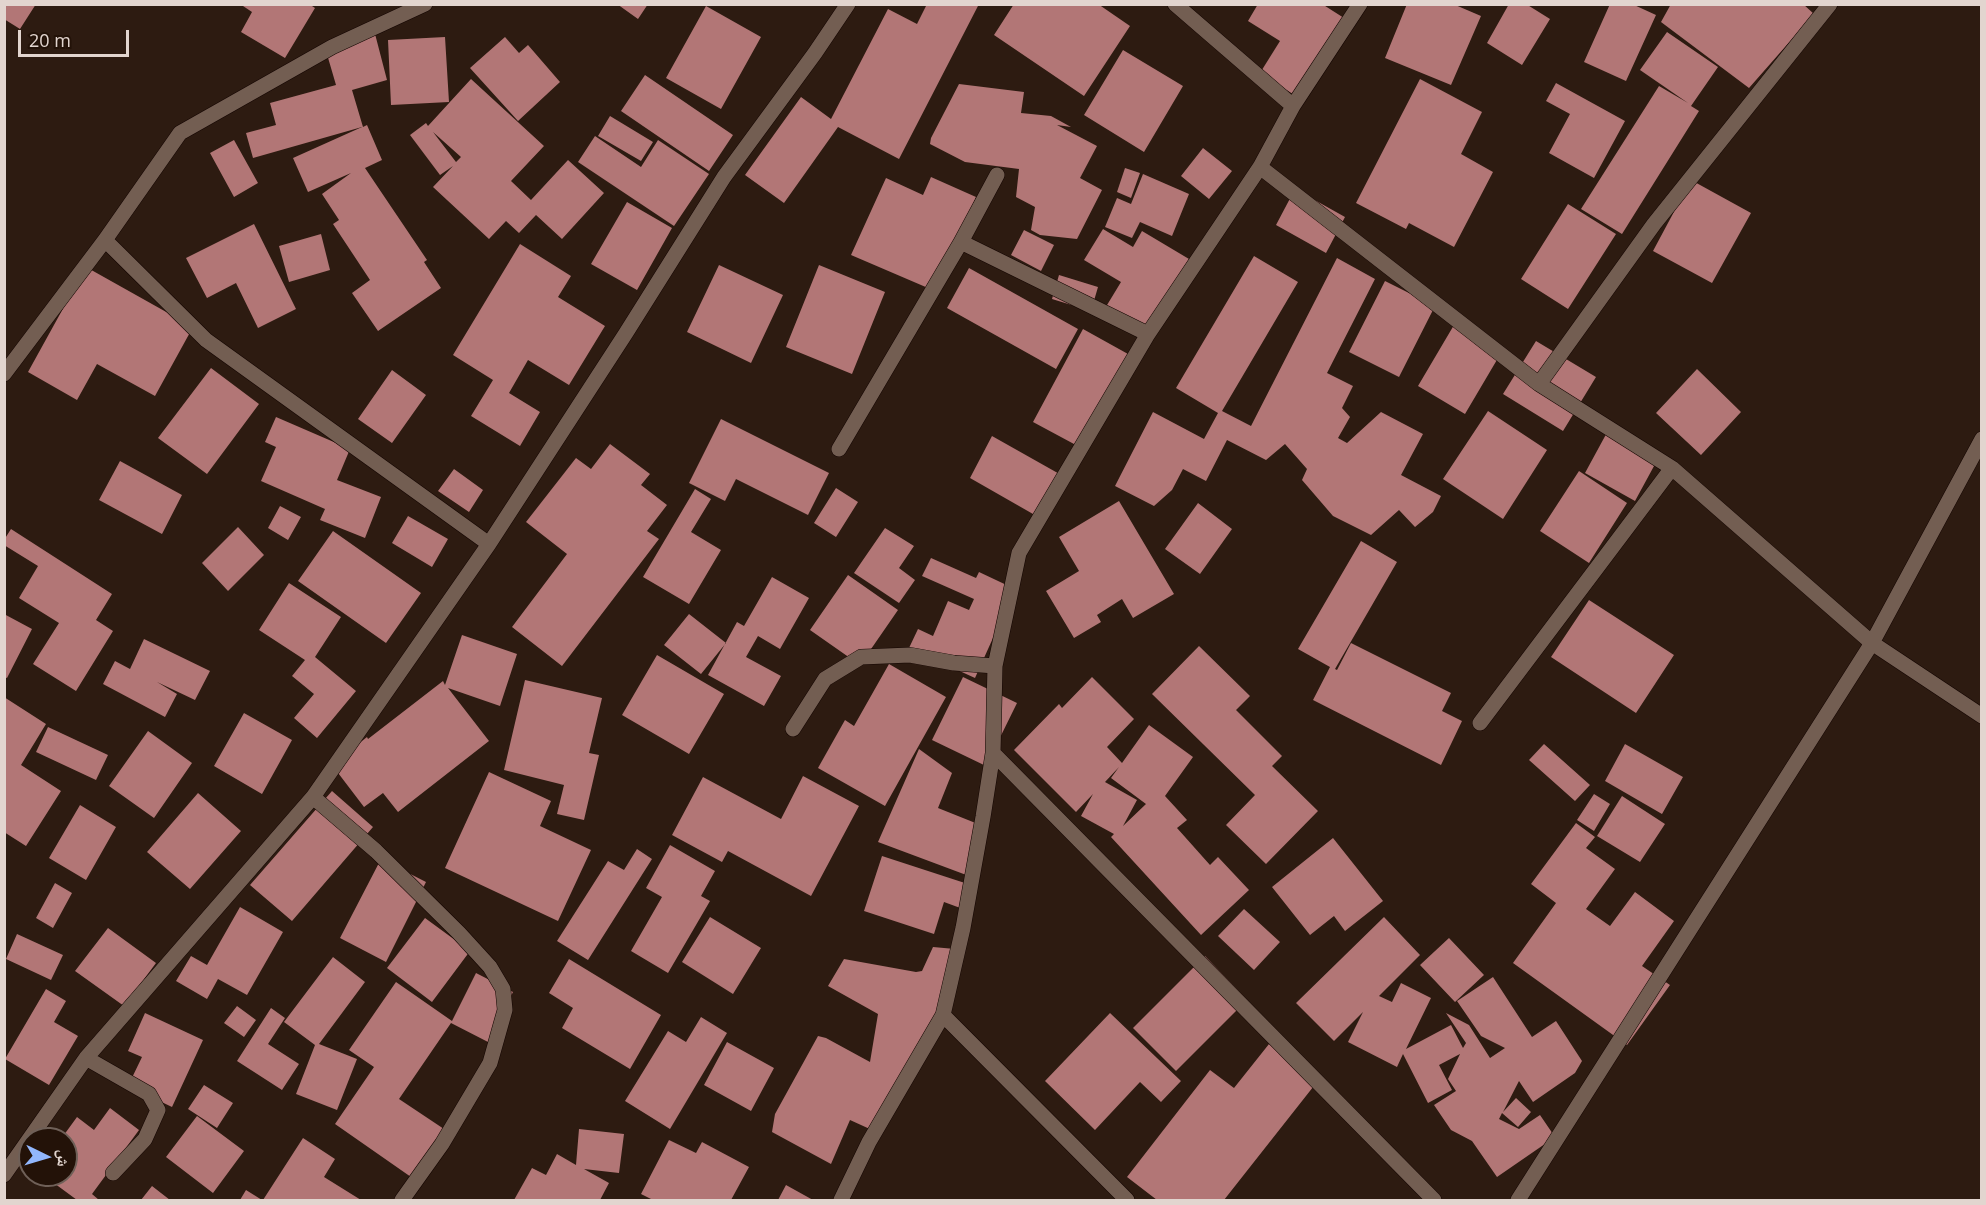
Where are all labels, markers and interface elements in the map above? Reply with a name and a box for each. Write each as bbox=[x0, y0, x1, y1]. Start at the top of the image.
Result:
scale bar bbox=[21, 18, 132, 56]
text: 20 m bbox=[29, 28, 71, 52]
north arrow bbox=[18, 1127, 78, 1187]
text: ش bbox=[52, 1149, 76, 1168]

